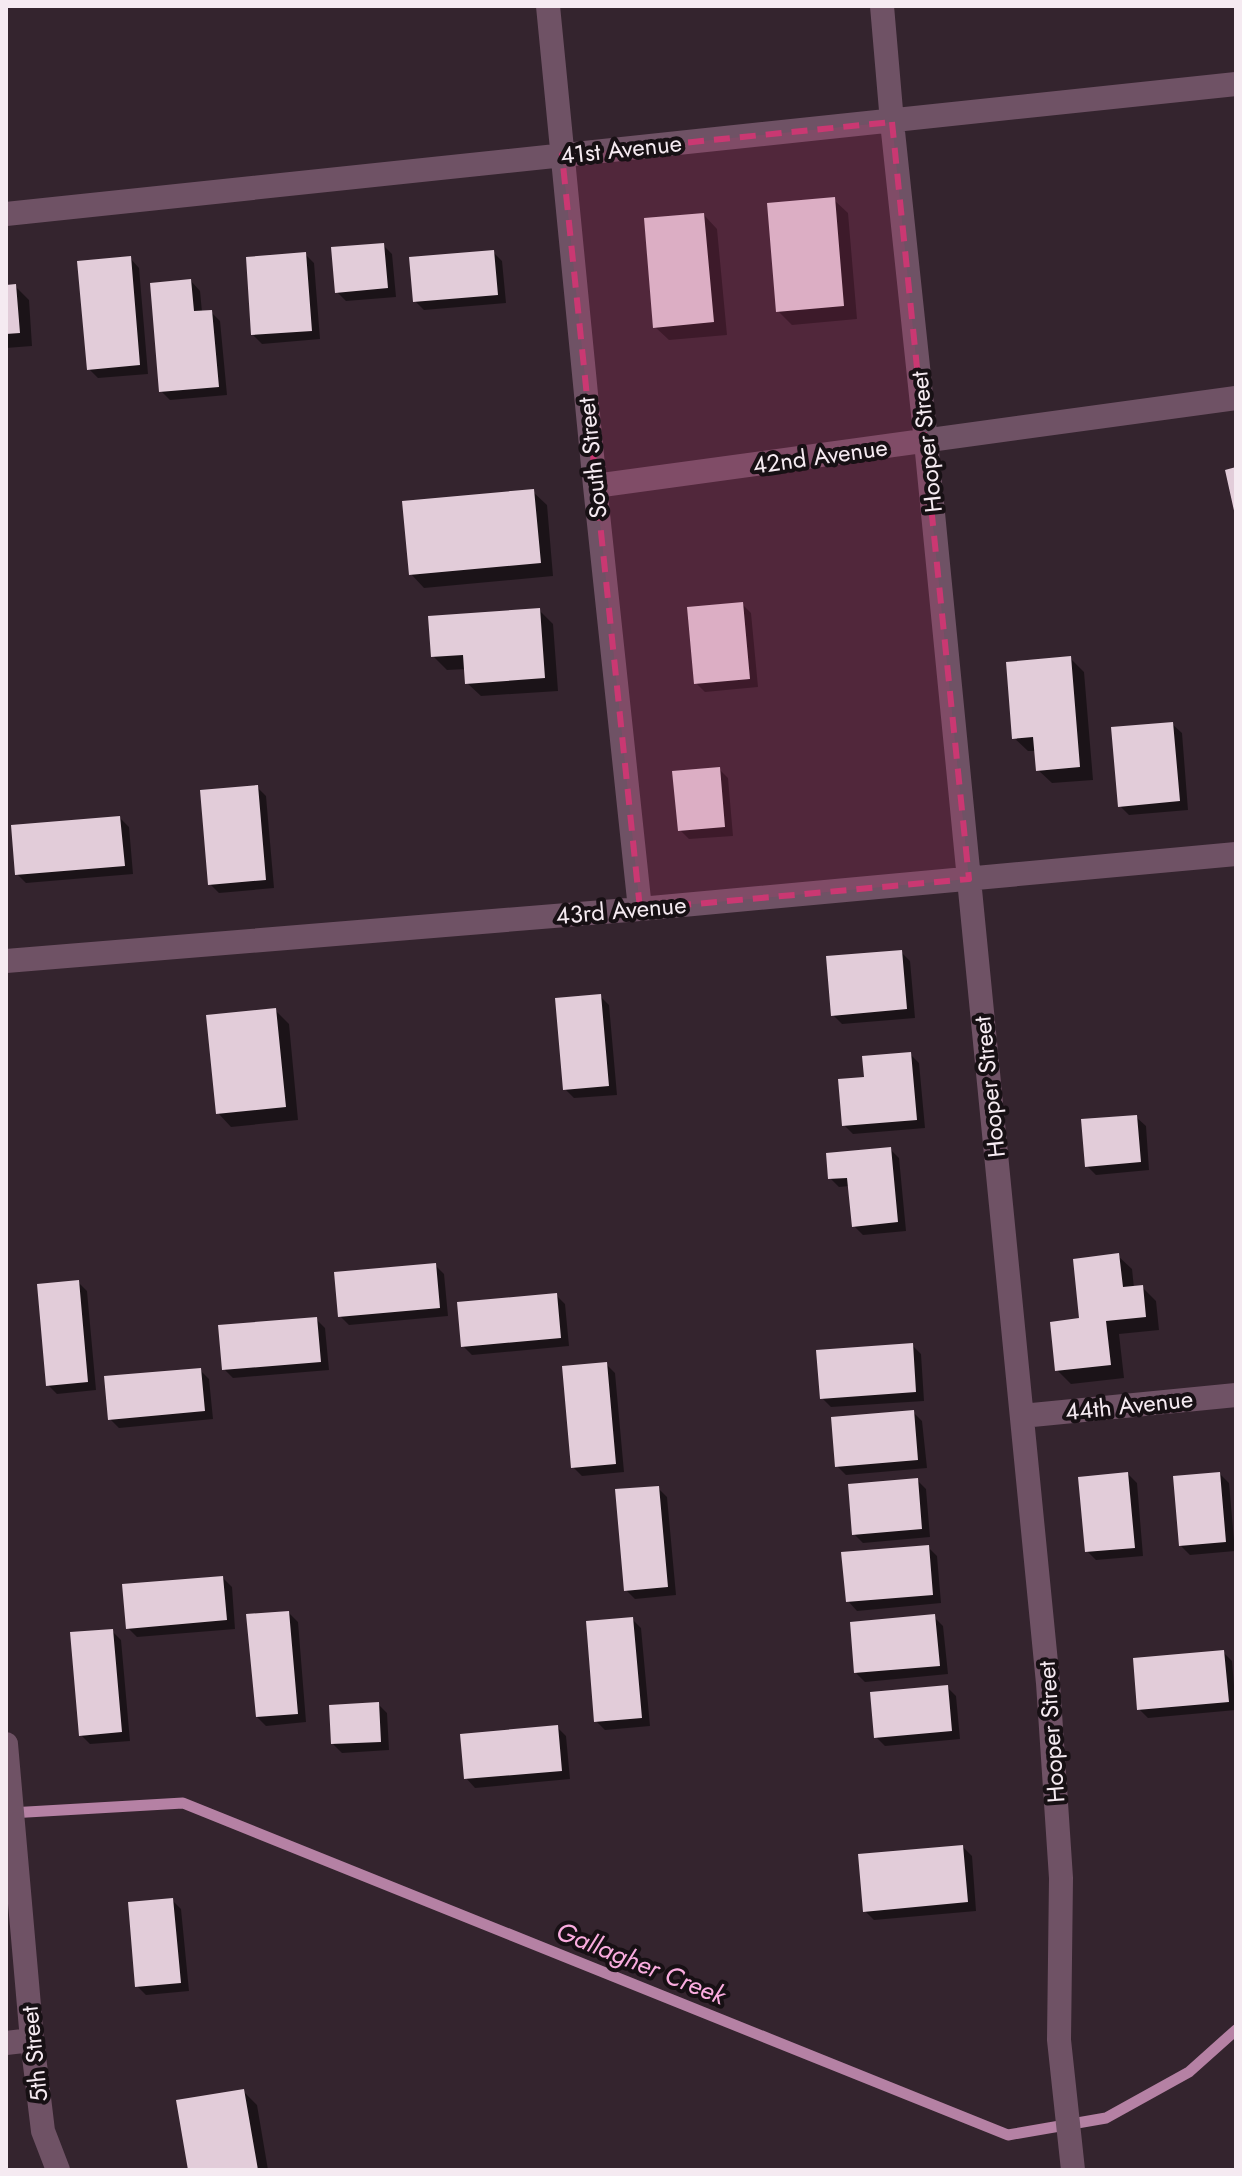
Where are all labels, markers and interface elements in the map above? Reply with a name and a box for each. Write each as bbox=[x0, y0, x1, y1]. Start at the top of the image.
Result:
street label: 41st Avenue bbox=[558, 125, 684, 173]
street label: Hooper Street bbox=[901, 369, 951, 514]
street label: South Street bbox=[568, 395, 616, 520]
street label: 42nd Avenue bbox=[750, 429, 890, 483]
street label: 43rd Avenue bbox=[554, 887, 688, 933]
street label: Hooper Street bbox=[964, 1014, 1014, 1159]
street label: 44th Avenue bbox=[1063, 1381, 1195, 1429]
street label: Hooper Street bbox=[1029, 1660, 1073, 1804]
water label: Gallagher Creek bbox=[551, 1912, 733, 2015]
street label: 5th Street bbox=[12, 2004, 56, 2104]

